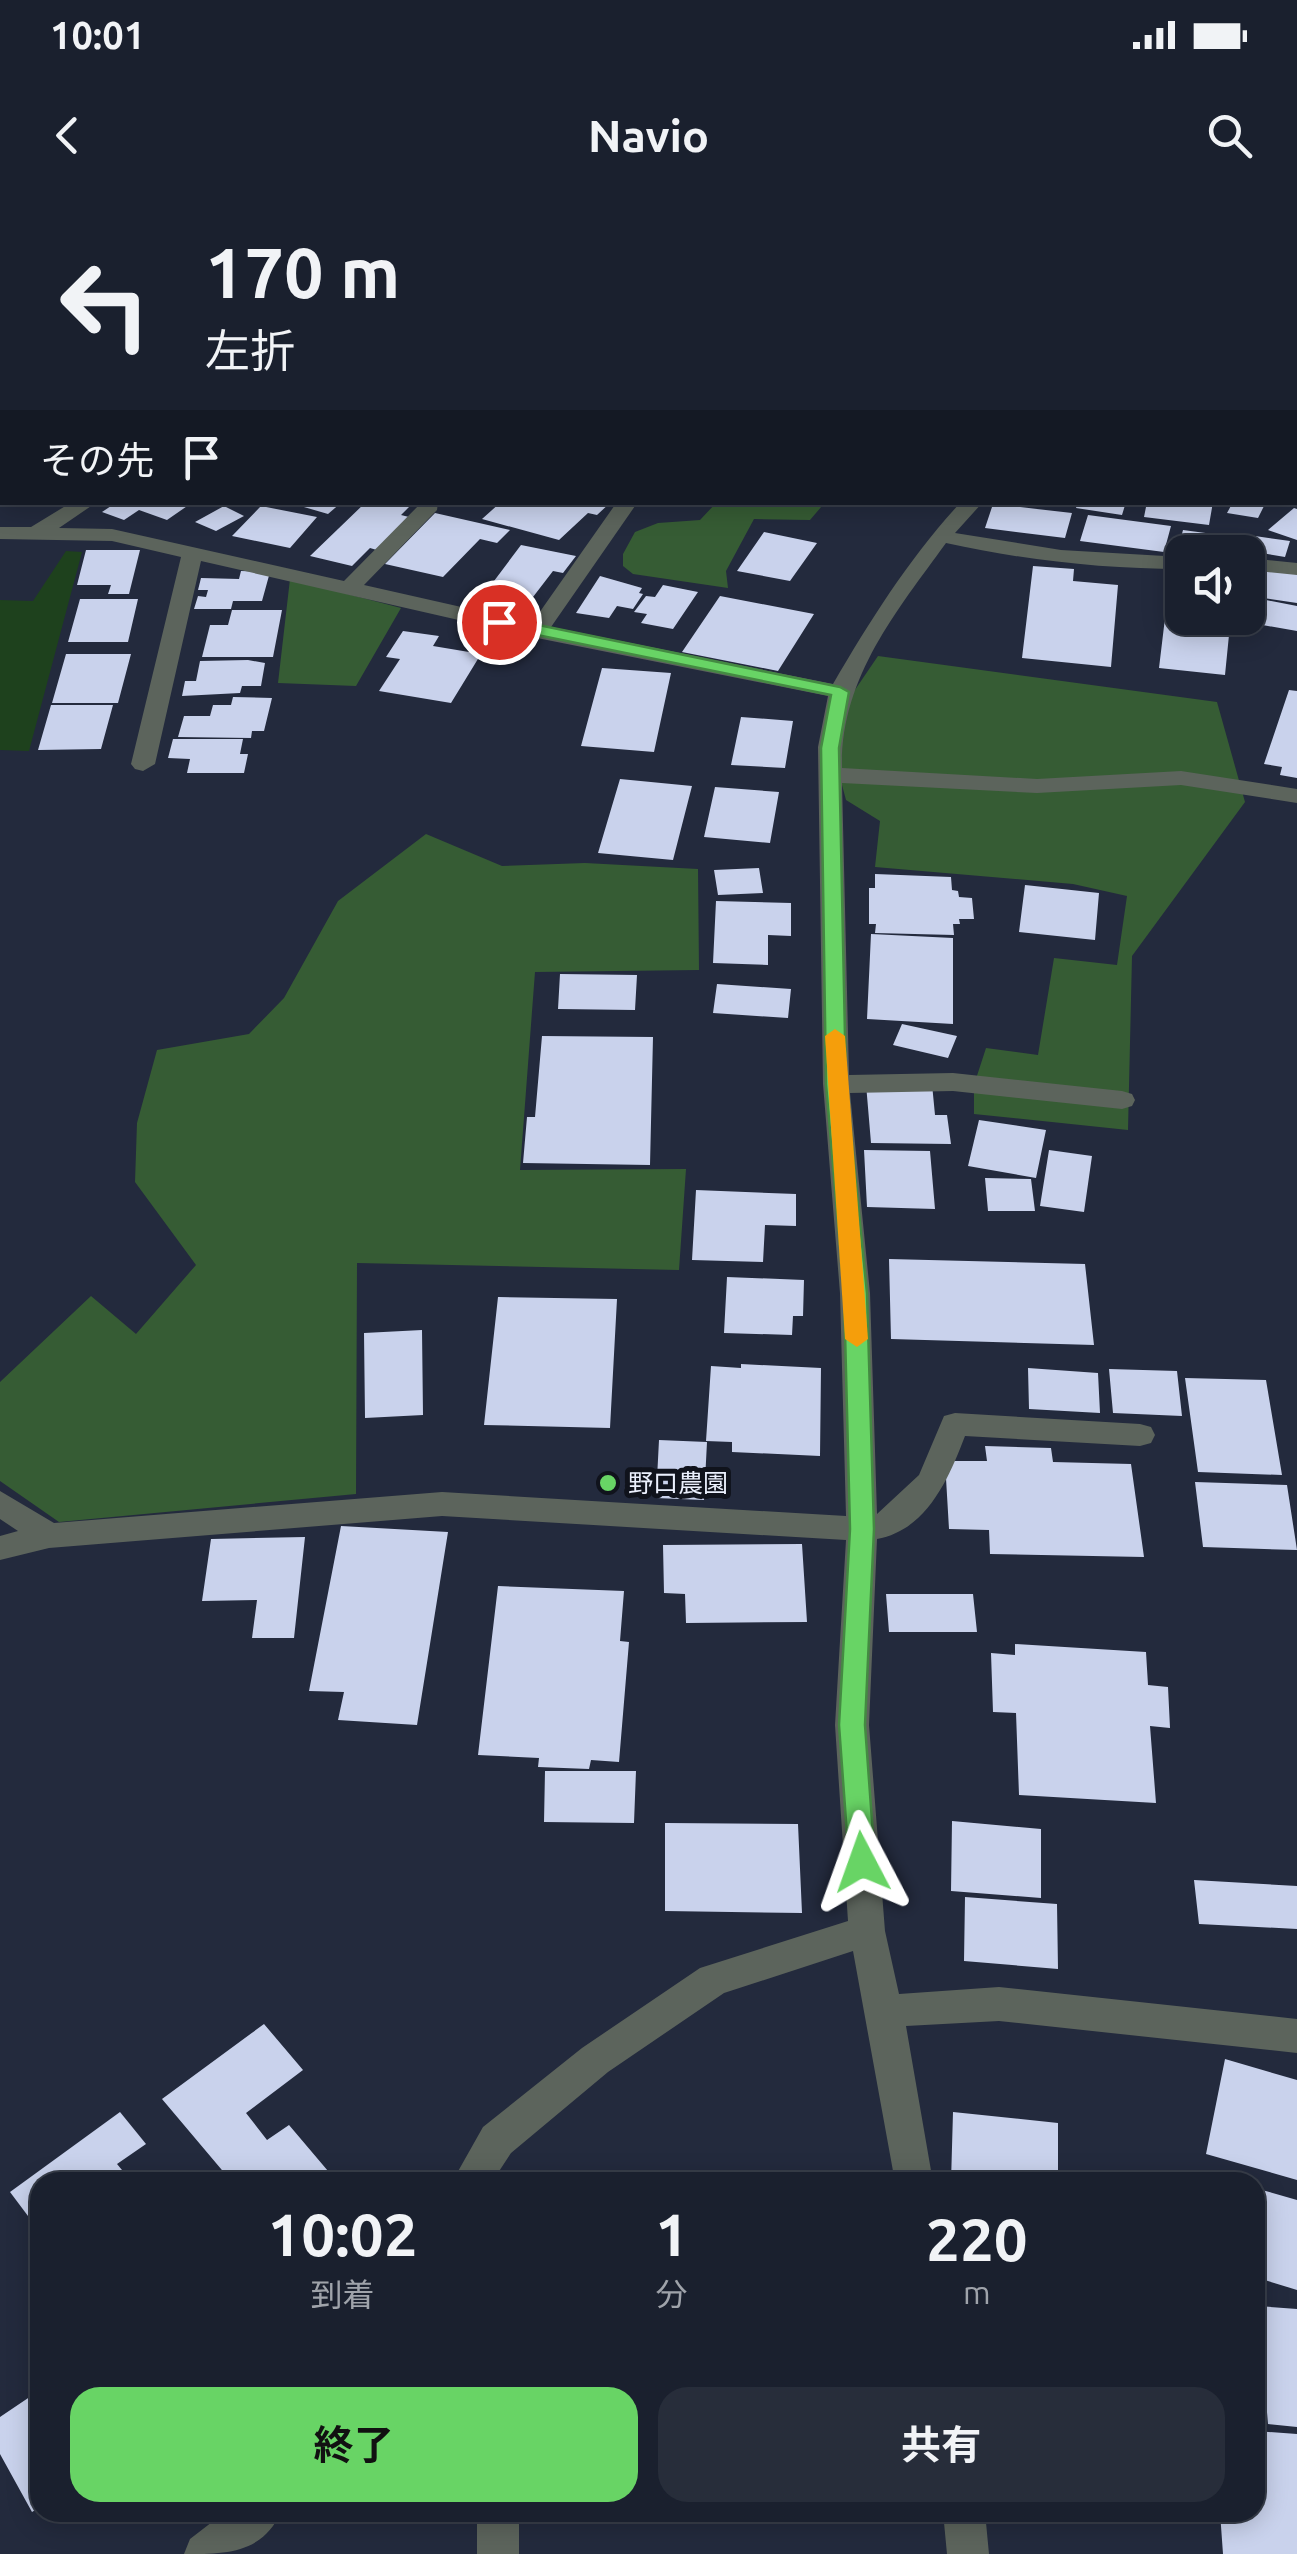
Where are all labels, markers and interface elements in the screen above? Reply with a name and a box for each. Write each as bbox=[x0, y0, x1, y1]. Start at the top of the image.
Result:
text: 10:01 bbox=[50, 14, 145, 56]
icon: back bbox=[40, 108, 95, 163]
icon: search bbox=[1202, 108, 1257, 163]
text: Navio bbox=[588, 110, 709, 161]
text: 170 m bbox=[205, 233, 400, 311]
icon: left bbox=[40, 240, 170, 370]
text: 左折 bbox=[205, 325, 295, 376]
icon: arrive bbox=[174, 430, 229, 485]
text: その先 bbox=[40, 439, 154, 481]
map controls bbox=[1165, 535, 1265, 635]
button: sound bbox=[1165, 535, 1265, 635]
pin bbox=[457, 580, 542, 665]
icon: arrive bbox=[472, 595, 527, 650]
place label: 野口農園 bbox=[628, 1469, 728, 1497]
marker: 野口農園 bbox=[597, 1472, 619, 1494]
position arrow bbox=[810, 1810, 914, 1914]
text: 10:02 bbox=[267, 2200, 418, 2267]
text: 1 bbox=[655, 2200, 689, 2267]
text: 220 bbox=[926, 2205, 1028, 2272]
text: m bbox=[963, 2274, 991, 2310]
text: 到着 bbox=[310, 2276, 374, 2312]
text: 分 bbox=[656, 2276, 688, 2312]
button: 終了 bbox=[70, 2387, 638, 2502]
button: 共有 bbox=[658, 2387, 1225, 2502]

